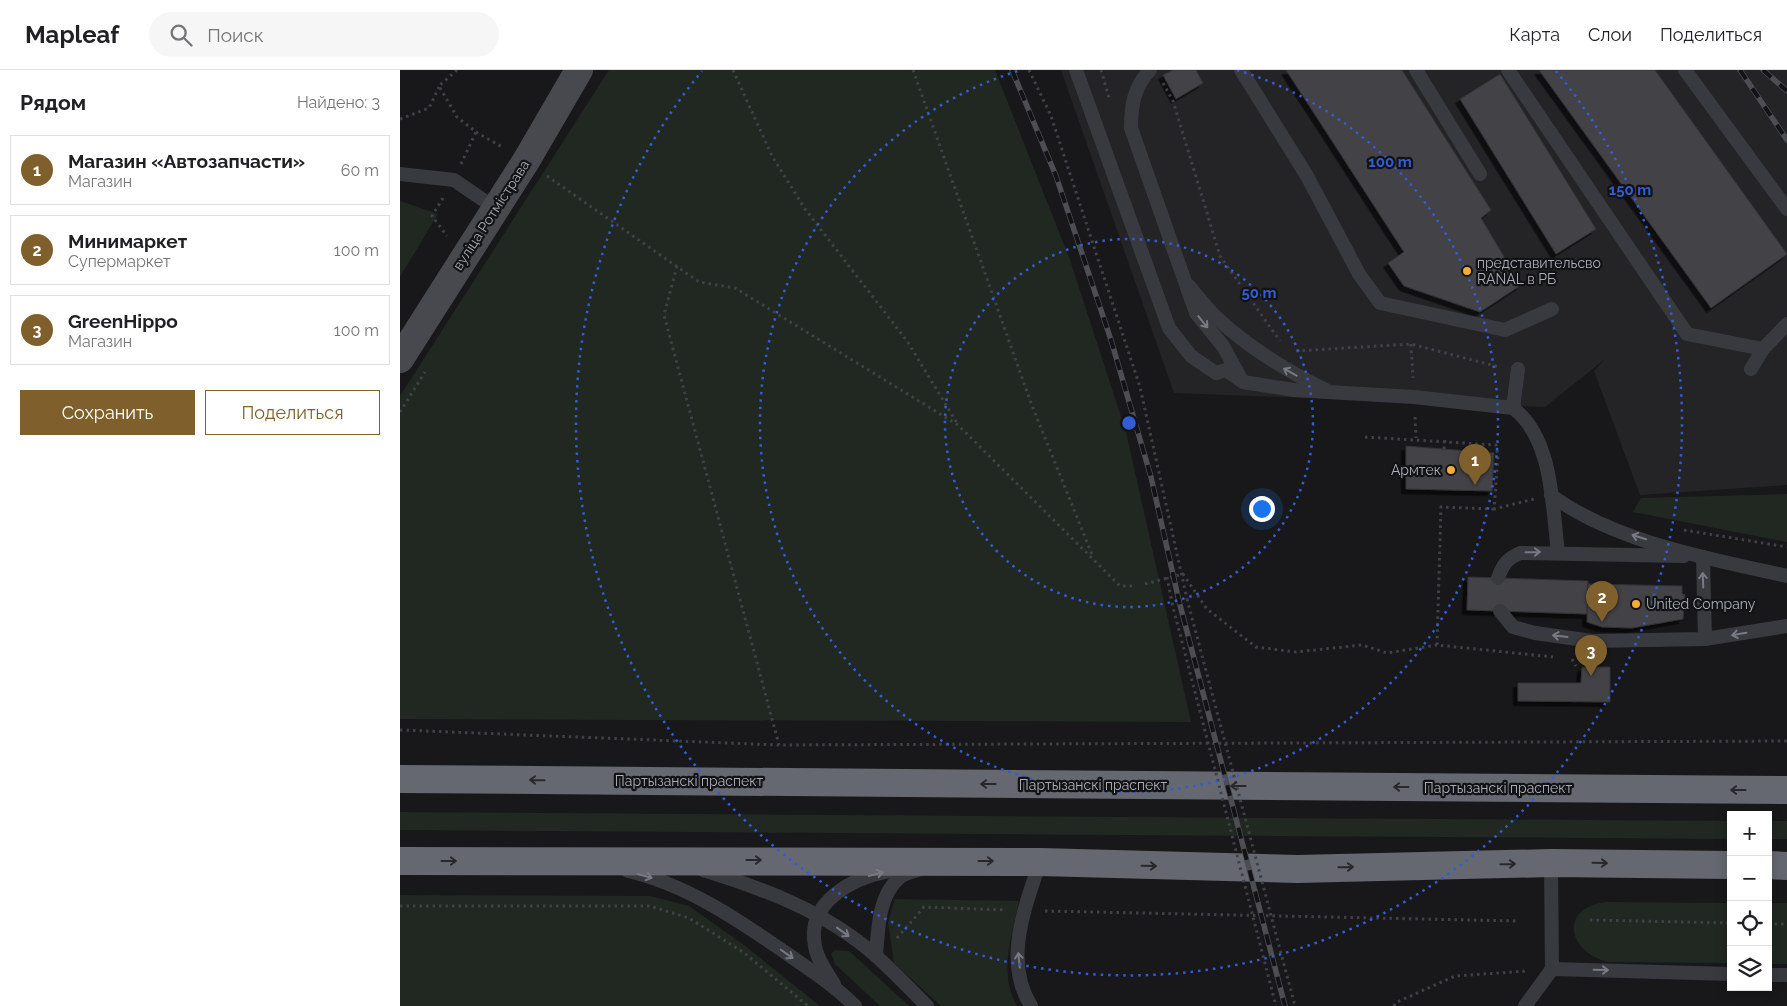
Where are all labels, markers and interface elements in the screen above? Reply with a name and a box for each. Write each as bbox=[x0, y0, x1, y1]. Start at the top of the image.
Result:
search box bbox=[149, 12, 499, 57]
text: Mapleaf bbox=[25, 20, 119, 49]
icon: search bbox=[167, 21, 195, 49]
text: Поиск bbox=[207, 24, 264, 46]
text: Карта bbox=[1509, 24, 1560, 45]
text: Слои bbox=[1588, 24, 1632, 45]
text: Поделиться bbox=[1660, 24, 1762, 45]
text: Рядом bbox=[20, 90, 86, 115]
text: Найдено: 3 bbox=[297, 93, 380, 112]
text: Магазин «Автозапчасти» bbox=[68, 150, 305, 172]
text: 100 m bbox=[1368, 153, 1412, 171]
street label: вуліца Ротмістрава bbox=[450, 157, 532, 273]
text: 1 bbox=[33, 161, 41, 180]
text: 60 m bbox=[341, 161, 379, 180]
text: Магазин bbox=[68, 172, 132, 191]
text: 150 m bbox=[1609, 181, 1651, 199]
text: Минимаркет bbox=[68, 230, 187, 252]
text: 2 bbox=[32, 241, 42, 260]
text: 100 m bbox=[334, 241, 379, 260]
text: Супермаркет bbox=[68, 252, 171, 271]
place label: представительсво RANAL в РБ bbox=[1477, 255, 1601, 287]
marker: представительсво RANAL в РБ bbox=[1461, 265, 1473, 277]
text: 50 m bbox=[1241, 284, 1277, 302]
text: GreenHippo bbox=[68, 310, 178, 332]
one-way arrow bbox=[1198, 315, 1209, 328]
text: 3 bbox=[33, 321, 41, 340]
text: 100 m bbox=[334, 321, 379, 340]
text: Магазин bbox=[68, 332, 132, 351]
one-way arrow bbox=[1283, 367, 1298, 376]
button: Сохранить bbox=[20, 390, 195, 435]
button: Поделиться bbox=[205, 390, 380, 435]
centre of rings bbox=[1120, 414, 1138, 432]
pin: 1 bbox=[1459, 444, 1491, 485]
place label: Армтек bbox=[1391, 462, 1441, 478]
marker: Армтек bbox=[1445, 464, 1457, 476]
your location bbox=[1249, 496, 1275, 522]
one-way arrow bbox=[1632, 532, 1648, 542]
one-way arrow bbox=[1525, 548, 1541, 557]
one-way arrow bbox=[1699, 573, 1708, 589]
pin: 2 bbox=[1586, 581, 1618, 622]
place label: United Company bbox=[1646, 596, 1756, 612]
marker: United Company bbox=[1630, 598, 1642, 610]
one-way arrow bbox=[1731, 629, 1747, 639]
one-way arrow bbox=[1552, 631, 1568, 641]
pin: 3 bbox=[1575, 635, 1607, 676]
street label: Партызанскі праспект bbox=[615, 773, 763, 789]
one-way arrow bbox=[530, 775, 546, 785]
street label: Партызанскі праспект bbox=[1019, 777, 1167, 793]
one-way arrow bbox=[981, 779, 997, 789]
street label: Партызанскі праспект bbox=[1424, 780, 1572, 796]
one-way arrow bbox=[1231, 781, 1247, 791]
one-way arrow bbox=[1393, 782, 1410, 792]
one-way arrow bbox=[1731, 785, 1747, 795]
map controls bbox=[1727, 811, 1772, 991]
button: + bbox=[1727, 811, 1772, 856]
one-way arrow bbox=[746, 855, 762, 865]
one-way arrow bbox=[440, 856, 456, 866]
one-way arrow bbox=[978, 856, 994, 866]
button: − bbox=[1727, 856, 1772, 901]
one-way arrow bbox=[1500, 859, 1516, 868]
one-way arrow bbox=[1592, 859, 1608, 868]
one-way arrow bbox=[1141, 861, 1157, 870]
one-way arrow bbox=[1337, 863, 1353, 872]
one-way arrow bbox=[868, 869, 884, 879]
one-way arrow bbox=[637, 871, 653, 881]
button: locate bbox=[1727, 901, 1772, 946]
one-way arrow bbox=[836, 927, 850, 937]
button: layers bbox=[1727, 946, 1772, 991]
one-way arrow bbox=[780, 949, 794, 959]
one-way arrow bbox=[1014, 952, 1023, 968]
one-way arrow bbox=[1593, 966, 1609, 975]

